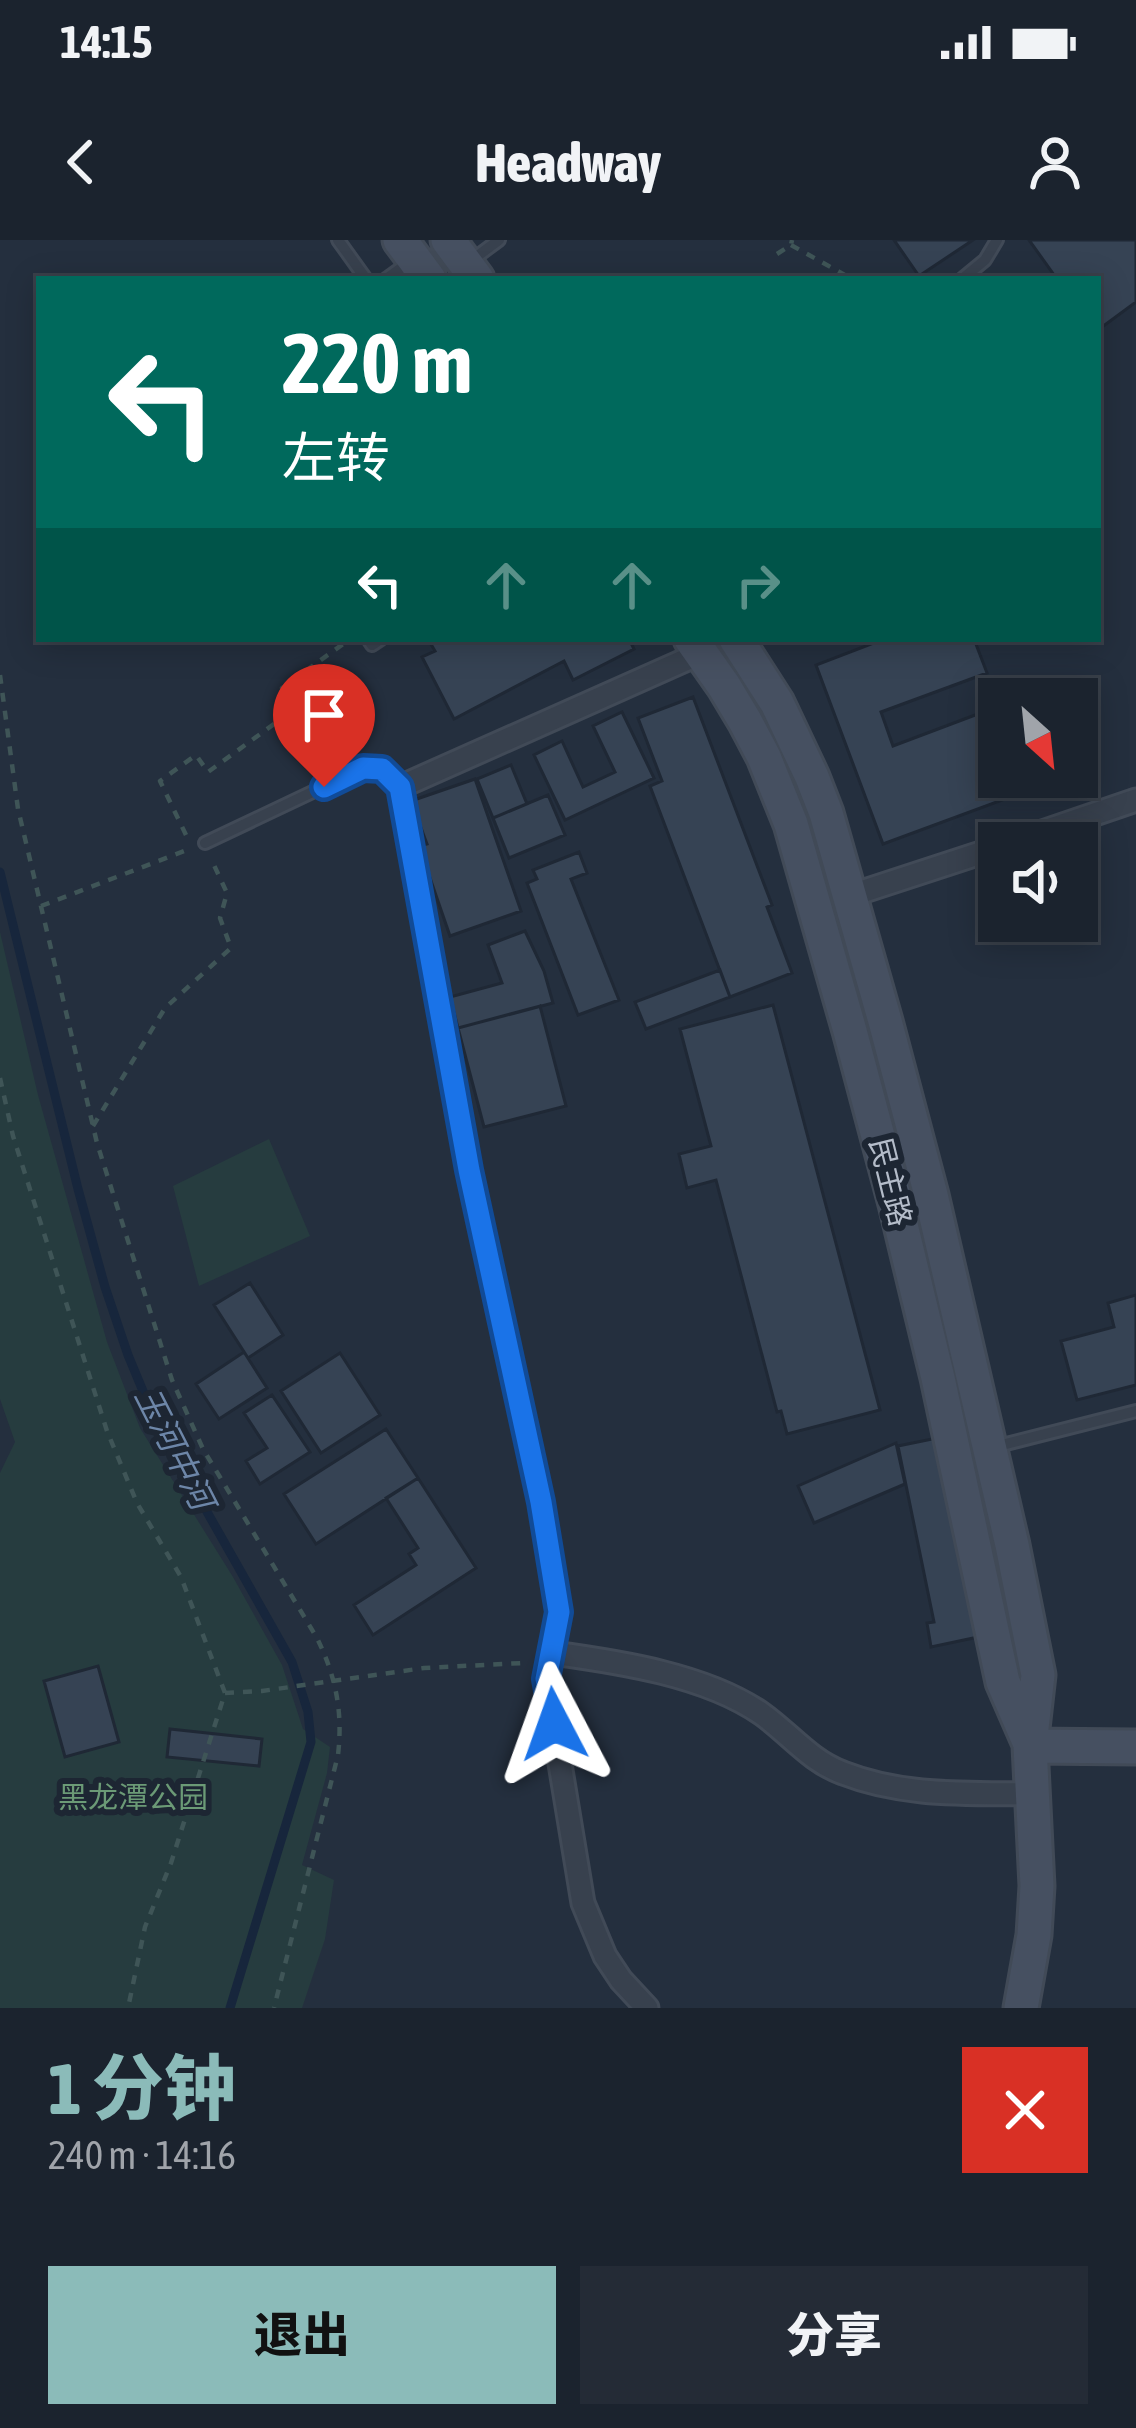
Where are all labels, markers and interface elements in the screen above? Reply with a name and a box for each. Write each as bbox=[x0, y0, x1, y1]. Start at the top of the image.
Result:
text: 14:15 bbox=[60, 16, 153, 68]
icon: back bbox=[48, 129, 114, 195]
icon: person bbox=[1022, 129, 1088, 195]
text: Headway bbox=[475, 132, 661, 193]
text: 220 m bbox=[282, 315, 472, 411]
icon: left bbox=[84, 324, 240, 480]
text: 左转 bbox=[282, 427, 390, 488]
icon: left bbox=[347, 552, 413, 618]
icon: ahead bbox=[473, 552, 539, 618]
icon: ahead bbox=[599, 552, 665, 618]
icon: right bbox=[725, 552, 791, 618]
pin bbox=[273, 664, 375, 787]
north arrow bbox=[978, 678, 1098, 798]
map controls bbox=[978, 678, 1098, 942]
icon: arrive bbox=[291, 682, 357, 748]
button: sound bbox=[978, 822, 1098, 942]
street label: 民主路 bbox=[864, 1134, 918, 1230]
water label: 玉河中河 bbox=[128, 1381, 225, 1521]
position arrow bbox=[491, 1661, 617, 1787]
park label: 黑龙潭公园 bbox=[58, 1780, 208, 1814]
text: 1 分钟 bbox=[48, 2047, 236, 2129]
button: close bbox=[962, 2047, 1088, 2173]
text: 240 m · 14:16 bbox=[48, 2133, 236, 2177]
button: 退出 bbox=[48, 2266, 556, 2404]
button: 分享 bbox=[580, 2266, 1088, 2404]

